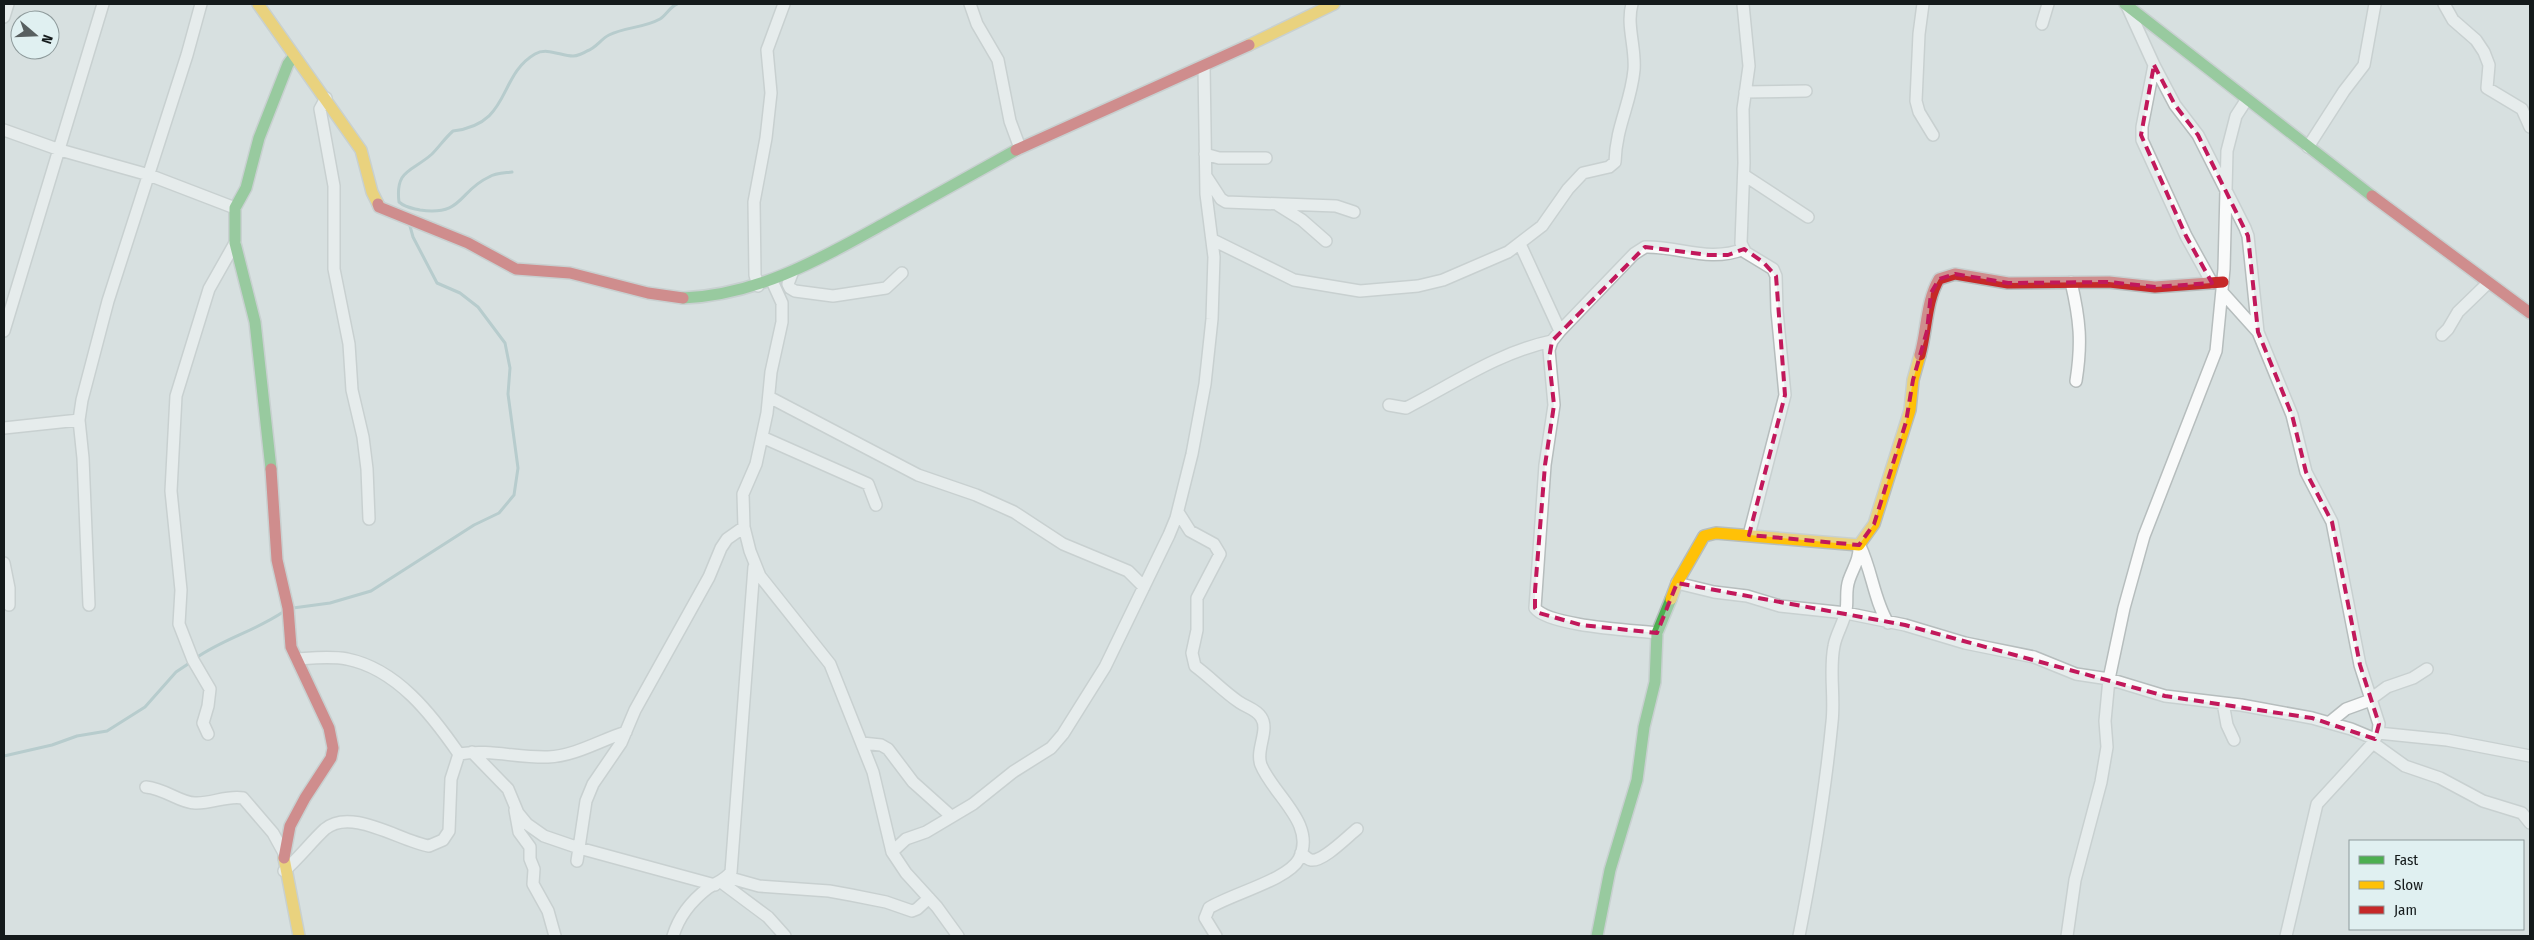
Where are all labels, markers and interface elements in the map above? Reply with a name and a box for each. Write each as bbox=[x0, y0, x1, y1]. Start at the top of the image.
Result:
north arrow bbox=[10, 10, 60, 60]
text: N bbox=[37, 32, 56, 46]
legend bbox=[2349, 840, 2524, 930]
text: Fast bbox=[2394, 851, 2418, 869]
text: Slow bbox=[2394, 876, 2423, 894]
text: Jam bbox=[2394, 901, 2417, 919]

